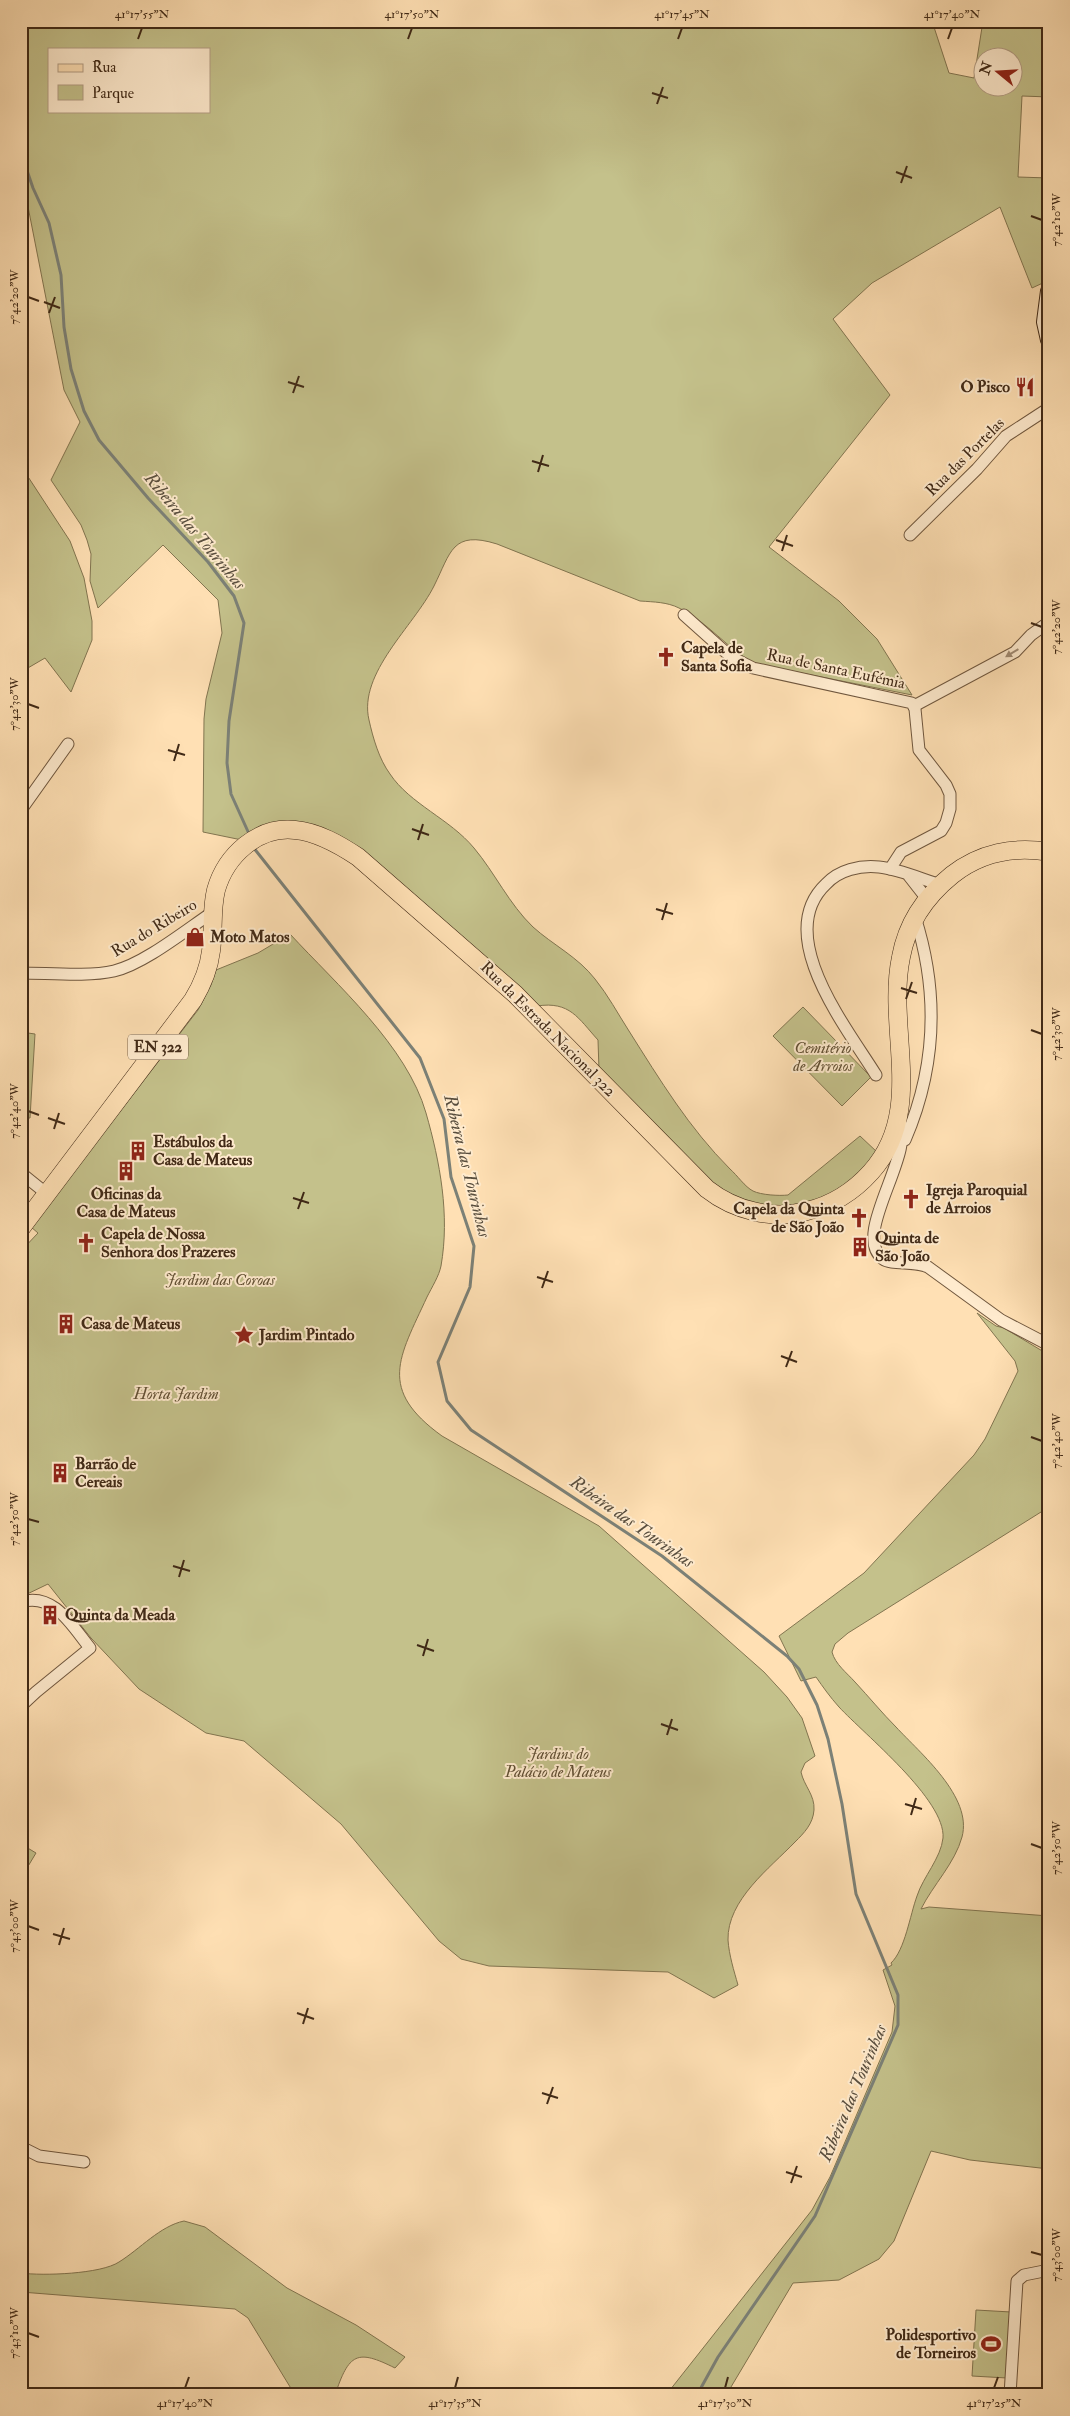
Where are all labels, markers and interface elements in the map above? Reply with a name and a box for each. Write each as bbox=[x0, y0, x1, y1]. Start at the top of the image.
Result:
text: 41°17'55"N bbox=[115, 7, 169, 22]
text: 41°17'50"N bbox=[384, 7, 440, 22]
text: 41°17'45"N bbox=[654, 7, 710, 22]
text: 41°17'40"N bbox=[924, 7, 980, 22]
legend bbox=[48, 48, 210, 112]
north arrow bbox=[972, 48, 1022, 98]
text: Rua bbox=[92, 58, 117, 77]
text: N bbox=[976, 59, 996, 78]
text: Parque bbox=[92, 84, 134, 103]
text: 7°42'10"W bbox=[1049, 193, 1064, 247]
text: 7°42'20"W bbox=[7, 269, 22, 325]
restaurant icon: O Pisco bbox=[1014, 376, 1036, 398]
place label: O Pisco bbox=[960, 377, 1010, 397]
street label: Rua das Portelas bbox=[921, 413, 1009, 501]
water label: Ribeira das Tourinhas bbox=[139, 467, 251, 595]
text: 7°42'20"W bbox=[1049, 599, 1064, 655]
place label: Capela de Santa Sofia bbox=[681, 638, 752, 676]
street label: Rua de Santa Eufémia bbox=[765, 645, 907, 694]
church icon: Capela de Santa Sofia bbox=[655, 646, 677, 668]
one-way arrow bbox=[1005, 649, 1018, 658]
text: 7°42'30"W bbox=[7, 676, 22, 731]
street label: Rua do Ribeiro bbox=[107, 894, 201, 961]
shop icon: Moto Matos bbox=[184, 926, 206, 948]
place label: Moto Matos bbox=[209, 927, 290, 947]
street label: Rua da Estrada Nacional 322 bbox=[476, 957, 620, 1101]
text: 7°42'30"W bbox=[1049, 1006, 1064, 1061]
road number: EN 322 bbox=[128, 1034, 188, 1060]
park label: Cemitério de Arroios bbox=[792, 1038, 853, 1076]
text: 7°42'40"W bbox=[7, 1082, 22, 1139]
water label: Ribeira das Tourinhas bbox=[438, 1091, 496, 1241]
place label: Estábulos da Casa de Mateus bbox=[153, 1132, 253, 1170]
building icon: Estábulos da Casa de Mateus bbox=[127, 1140, 149, 1162]
building icon: Oficinas da Casa de Mateus bbox=[115, 1160, 137, 1182]
place label: Igreja Paroquial de Arroios bbox=[926, 1180, 1028, 1218]
place label: Oficinas da Casa de Mateus bbox=[76, 1184, 176, 1222]
church icon: Igreja Paroquial de Arroios bbox=[900, 1188, 922, 1210]
place label: Capela da Quinta de São João bbox=[733, 1199, 844, 1238]
church icon: Capela da Quinta de São João bbox=[848, 1207, 870, 1229]
place label: Capela de Nossa Senhora dos Prazeres bbox=[101, 1224, 236, 1262]
place label: Quinta de São João bbox=[875, 1228, 939, 1267]
church icon: Capela de Nossa Senhora dos Prazeres bbox=[75, 1232, 97, 1254]
building icon: Quinta de São João bbox=[849, 1236, 871, 1258]
park label: Jardim das Coroas bbox=[165, 1270, 276, 1290]
building icon: Casa de Mateus bbox=[55, 1313, 77, 1335]
place label: Casa de Mateus bbox=[81, 1314, 181, 1334]
place icon: Jardim Pintado bbox=[233, 1324, 255, 1346]
place label: Jardim Pintado bbox=[258, 1325, 355, 1346]
park label: Horta Jardim bbox=[132, 1384, 219, 1404]
text: 7°42'40"W bbox=[1049, 1412, 1064, 1469]
place label: Barrão de Cereais bbox=[75, 1454, 137, 1492]
building icon: Barrão de Cereais bbox=[49, 1462, 71, 1484]
water label: Ribeira das Tourinhas bbox=[565, 1470, 699, 1574]
text: 7°42'50"W bbox=[7, 1491, 22, 1546]
building icon: Quinta da Meada bbox=[39, 1604, 61, 1626]
place label: Quinta da Meada bbox=[65, 1605, 175, 1625]
park label: Jardins do Palácio de Mateus bbox=[504, 1744, 612, 1782]
text: 7°42'50"W bbox=[1049, 1820, 1064, 1875]
text: 7°43'00"W bbox=[7, 1898, 22, 1953]
water label: Ribeira das Tourinhas bbox=[813, 2020, 893, 2166]
text: 7°43'00"W bbox=[1049, 2227, 1064, 2282]
text: 7°43'10"W bbox=[7, 2306, 22, 2359]
place label: Polidesportivo de Torneiros bbox=[886, 2325, 977, 2363]
sports icon: Polidesportivo de Torneiros bbox=[980, 2333, 1002, 2355]
text: 41°17'40"N bbox=[157, 2396, 213, 2411]
text: 41°17'35"N bbox=[428, 2396, 482, 2411]
text: 41°17'30"N bbox=[698, 2396, 753, 2411]
text: 41°17'25"N bbox=[966, 2396, 1022, 2411]

